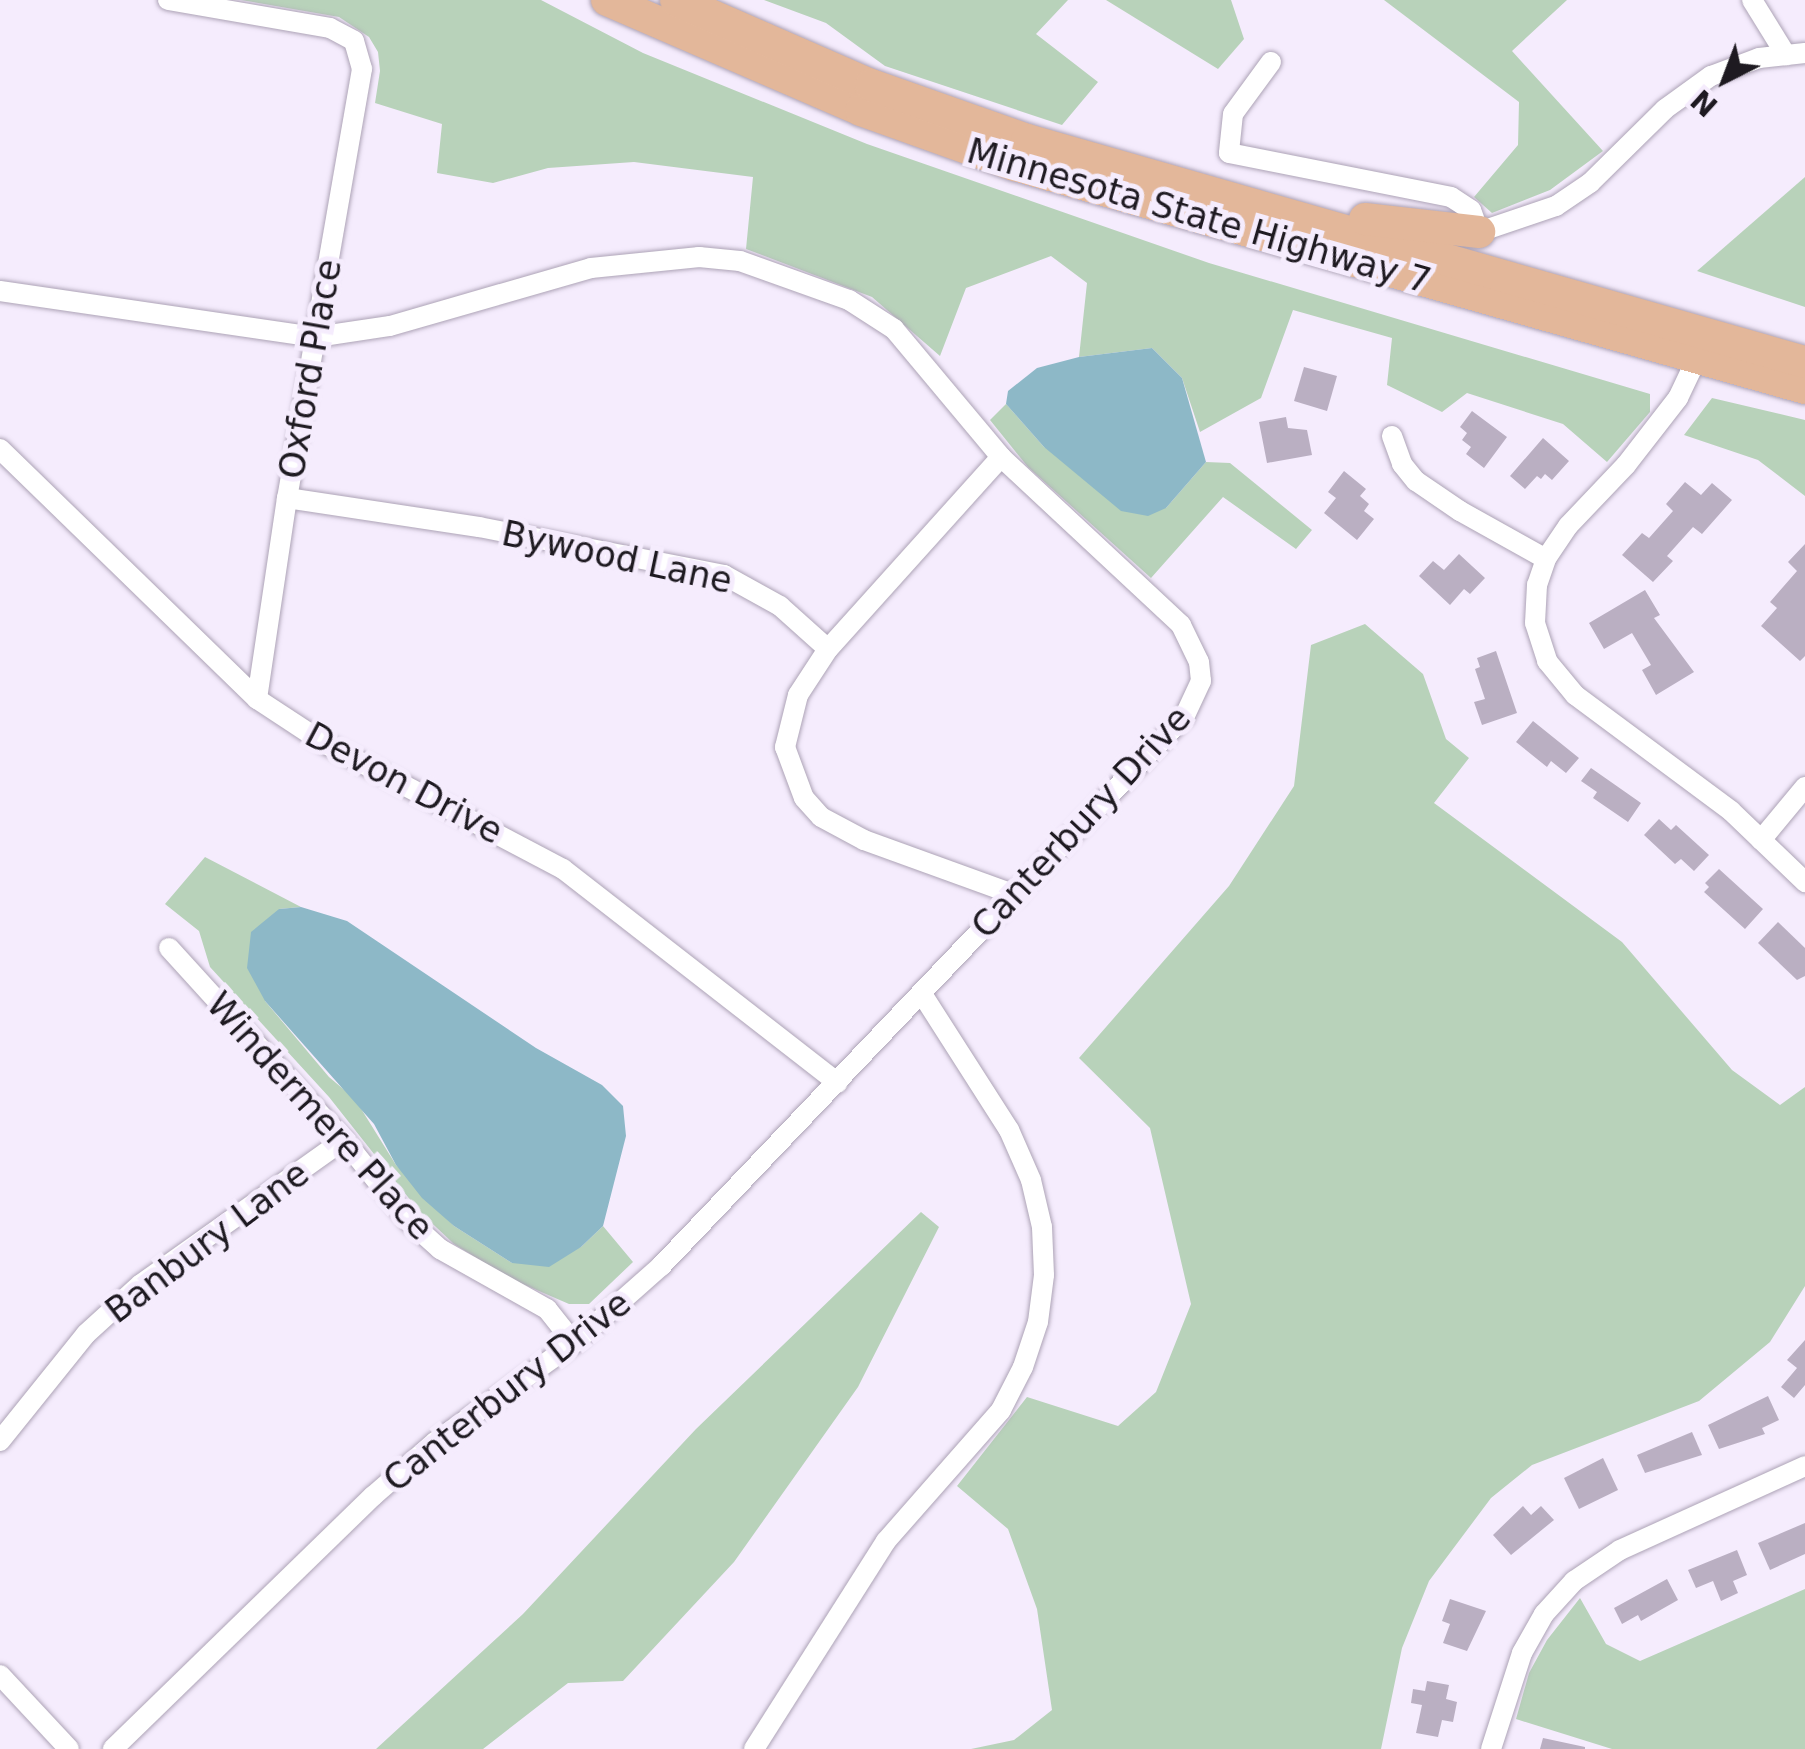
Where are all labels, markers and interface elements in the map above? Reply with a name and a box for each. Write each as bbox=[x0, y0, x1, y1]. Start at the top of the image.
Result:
north arrow bbox=[1675, 30, 1775, 130]
text: N bbox=[1685, 83, 1724, 123]
street label: Minnesota State Highway 7 bbox=[962, 130, 1436, 302]
street label: Oxford Place bbox=[270, 256, 350, 482]
street label: Bywood Lane bbox=[498, 512, 736, 602]
street label: Canterbury Drive bbox=[963, 697, 1199, 947]
street label: Devon Drive bbox=[298, 713, 510, 853]
street label: Windermere Place bbox=[198, 984, 442, 1248]
street label: Banbury Lane bbox=[97, 1152, 317, 1332]
street label: Canterbury Drive bbox=[375, 1282, 639, 1500]

